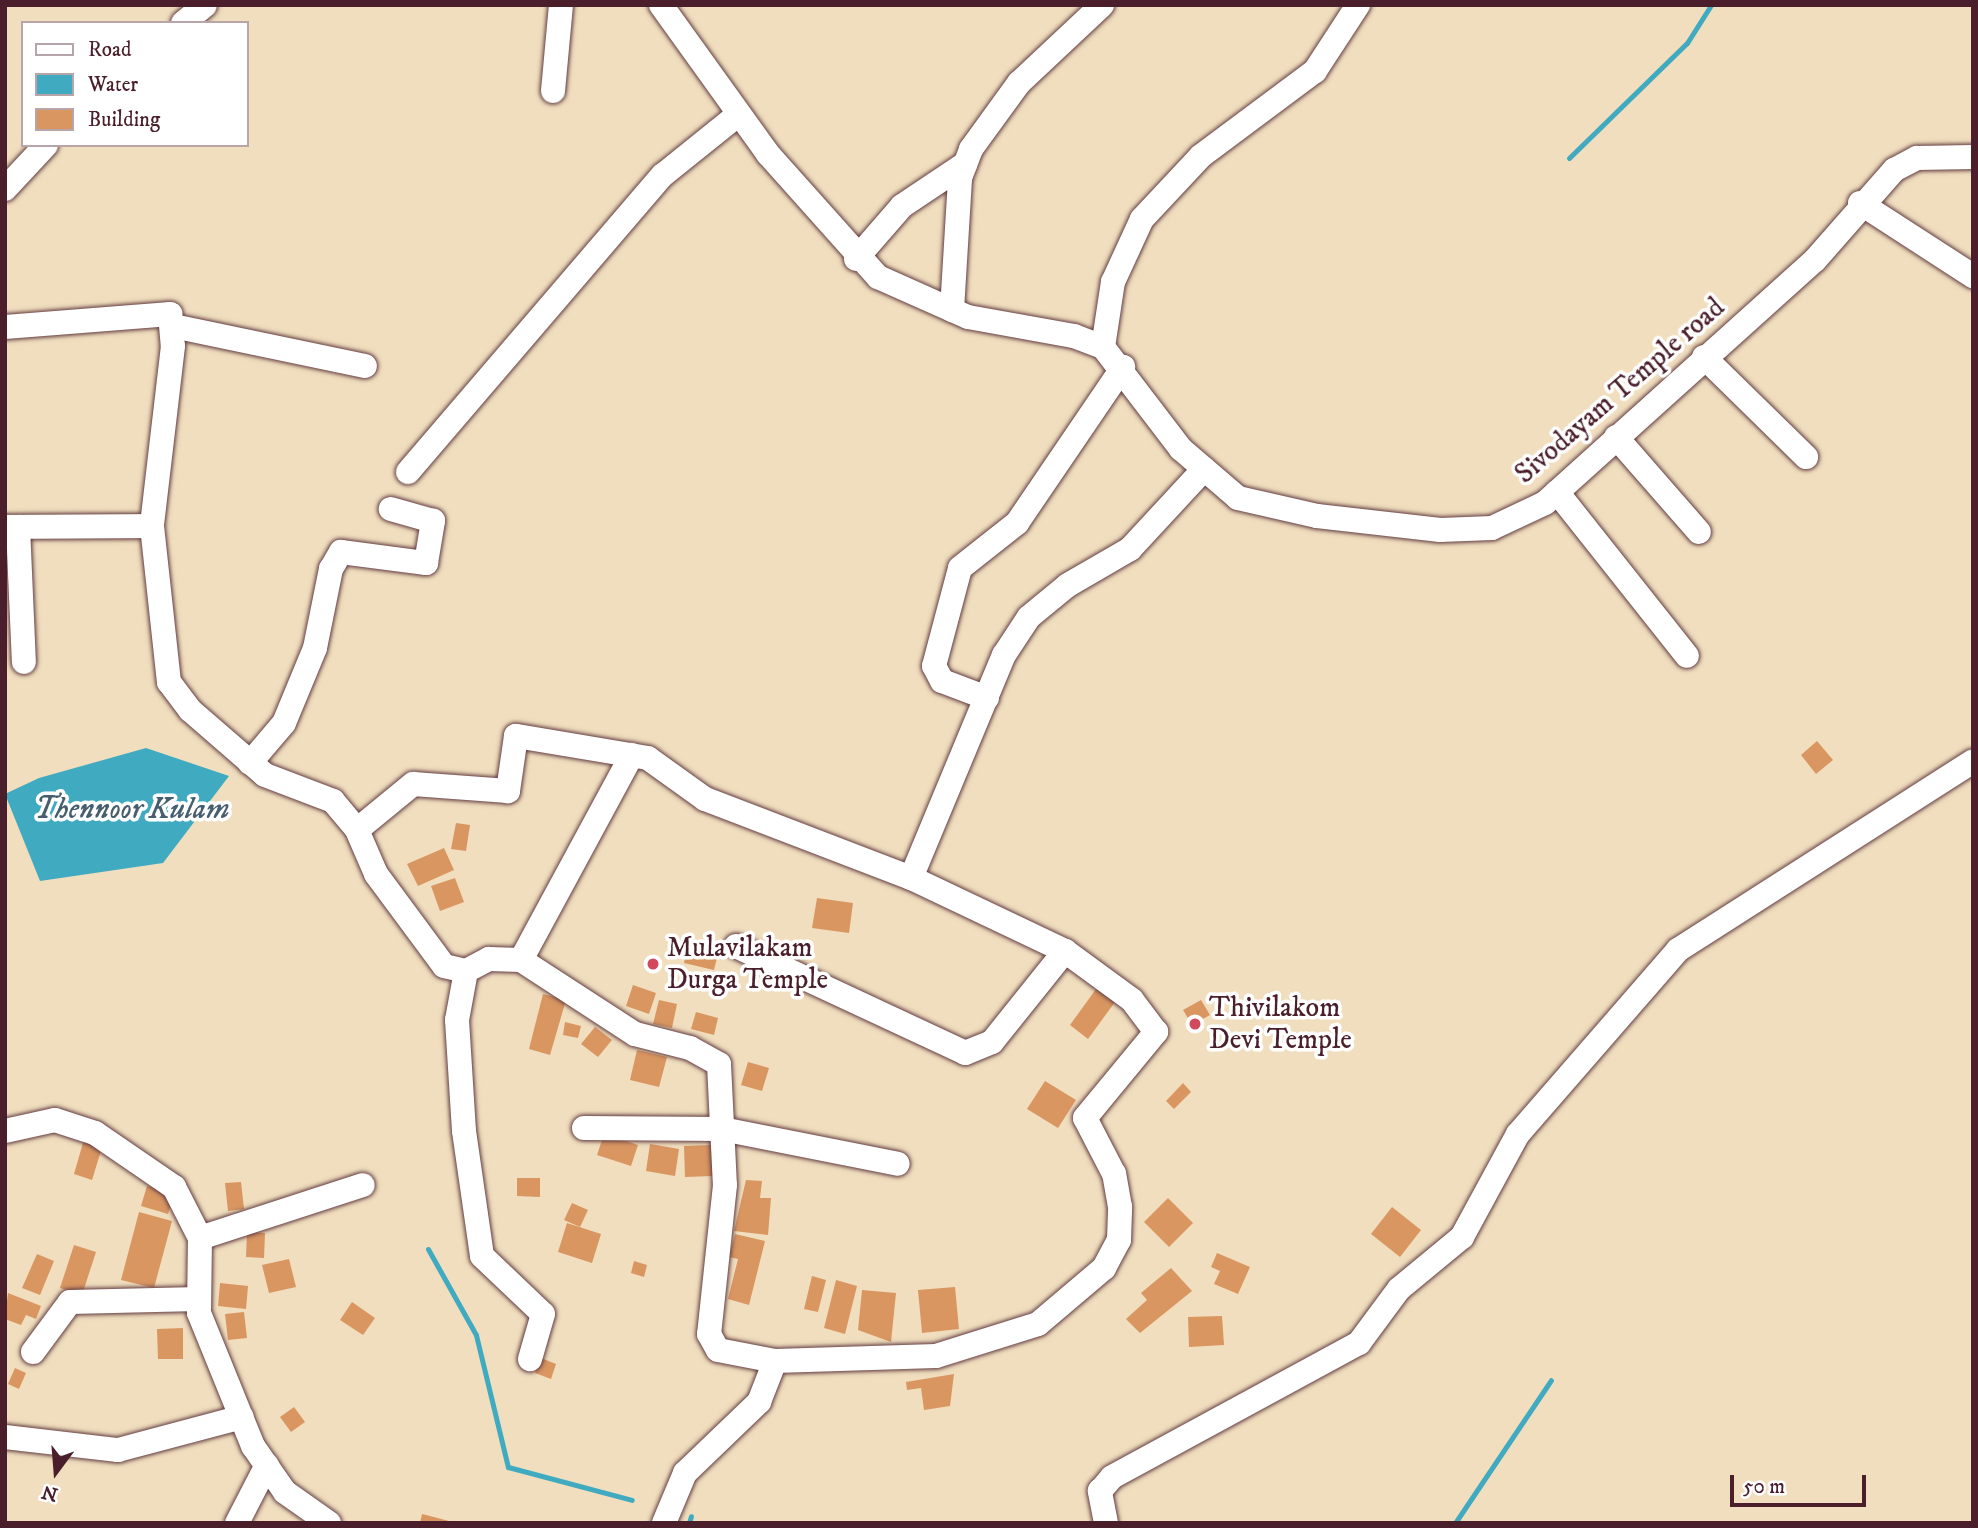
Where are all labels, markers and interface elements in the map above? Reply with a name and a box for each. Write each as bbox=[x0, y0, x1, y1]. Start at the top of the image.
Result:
legend bbox=[21, 21, 248, 147]
text: Road bbox=[88, 37, 132, 63]
text: Water bbox=[88, 72, 138, 98]
text: Building bbox=[88, 107, 160, 133]
street label: Sivodayam Temple road bbox=[1508, 291, 1732, 491]
water label: Thennoor Kulam bbox=[34, 792, 230, 828]
place label: Mulavilakam Durga Temple bbox=[667, 931, 828, 997]
marker: Mulavilakam Durga Temple bbox=[645, 956, 661, 972]
place label: Thivilakom Devi Temple bbox=[1209, 991, 1352, 1057]
marker: Thivilakom Devi Temple bbox=[1187, 1016, 1203, 1032]
north arrow bbox=[21, 1437, 91, 1507]
scale bar bbox=[1733, 1462, 1870, 1506]
text: 50 m bbox=[1743, 1474, 1785, 1500]
text: N bbox=[39, 1479, 61, 1506]

